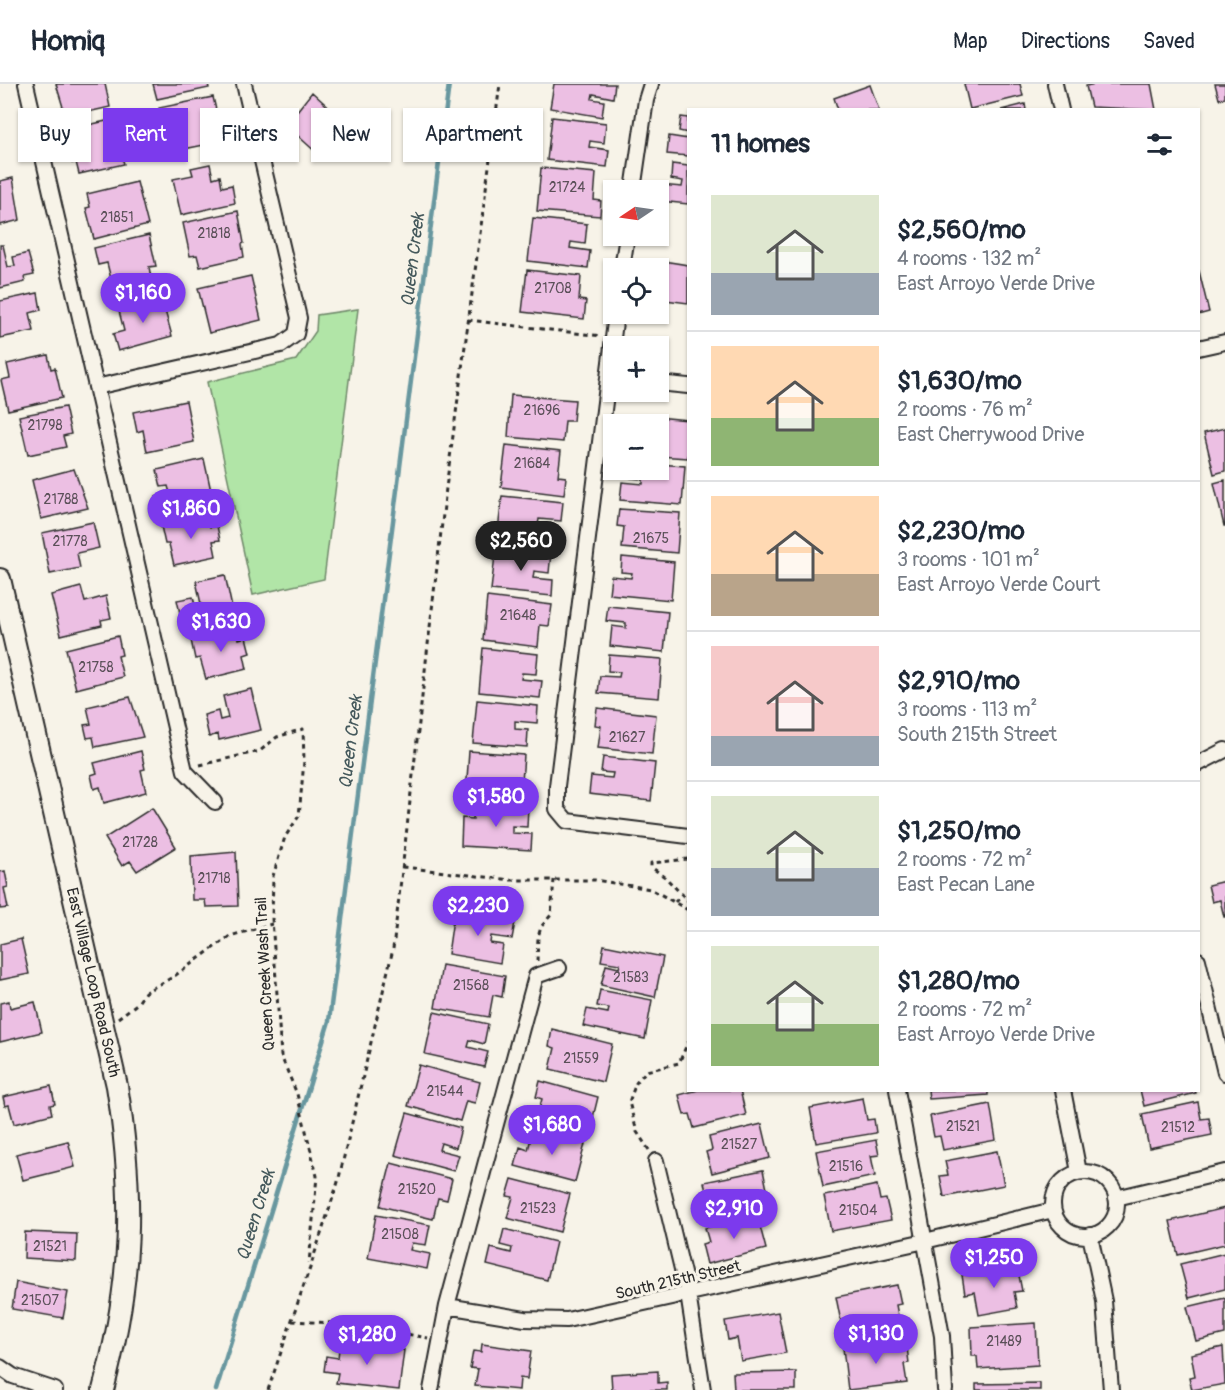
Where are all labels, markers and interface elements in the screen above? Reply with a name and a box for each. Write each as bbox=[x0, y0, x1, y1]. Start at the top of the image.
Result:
text: Homiq bbox=[30, 24, 105, 59]
text: Map bbox=[953, 28, 988, 55]
text: Directions bbox=[1021, 28, 1110, 55]
text: Saved bbox=[1143, 28, 1195, 55]
chip: Buy bbox=[18, 108, 91, 162]
chip: Rent bbox=[103, 108, 188, 162]
chip: Filters bbox=[200, 108, 299, 162]
chip: New bbox=[311, 108, 391, 162]
chip: Apartment bbox=[403, 108, 543, 162]
text: 11 homes bbox=[711, 128, 810, 160]
icon: filters bbox=[1143, 128, 1176, 161]
house number: 21724 bbox=[549, 179, 585, 196]
north arrow bbox=[603, 180, 669, 246]
map controls bbox=[603, 180, 669, 480]
house number: 21851 bbox=[100, 209, 134, 226]
water label: Queen Creek bbox=[396, 210, 430, 308]
text: $2,560/mo bbox=[897, 214, 1026, 246]
icon: home bbox=[759, 219, 831, 291]
house number: 21818 bbox=[198, 225, 230, 242]
text: 4 rooms · 132 m² bbox=[897, 246, 1041, 271]
button: locate bbox=[603, 258, 669, 324]
text: East Arroyo Verde Drive bbox=[897, 271, 1095, 296]
pin: $1,160 bbox=[94, 273, 192, 324]
text: $1,160 bbox=[115, 280, 171, 305]
house number: 21708 bbox=[534, 280, 572, 297]
button: + bbox=[603, 336, 669, 402]
text: $1,630/mo bbox=[897, 365, 1022, 397]
icon: home bbox=[759, 370, 831, 442]
text: 2 rooms · 76 m² bbox=[897, 397, 1033, 422]
house number: 21696 bbox=[524, 402, 560, 419]
button: − bbox=[603, 414, 669, 480]
house number: 21798 bbox=[28, 417, 62, 434]
text: East Cherrywood Drive bbox=[897, 422, 1084, 447]
house number: 21684 bbox=[514, 455, 550, 472]
pin: $1,860 bbox=[142, 489, 240, 540]
house number: 21788 bbox=[44, 491, 78, 508]
text: $1,860 bbox=[161, 496, 221, 521]
text: $2,230/mo bbox=[897, 515, 1025, 547]
icon: home bbox=[759, 520, 831, 592]
pin: $2,560 bbox=[472, 521, 570, 572]
text: $2,560 bbox=[489, 528, 553, 553]
house number: 21675 bbox=[633, 530, 669, 547]
house number: 21778 bbox=[52, 533, 88, 550]
text: 3 rooms · 101 m² bbox=[897, 547, 1040, 572]
text: East Arroyo Verde Court bbox=[897, 572, 1100, 597]
pin: $1,630 bbox=[172, 602, 270, 653]
house number: 21648 bbox=[500, 607, 536, 624]
text: $1,630 bbox=[191, 609, 251, 634]
house number: 21758 bbox=[78, 659, 114, 676]
text: $2,910/mo bbox=[897, 665, 1020, 697]
icon: home bbox=[759, 670, 831, 742]
water label: Queen Creek bbox=[334, 692, 368, 790]
text: 3 rooms · 113 m² bbox=[897, 697, 1037, 722]
text: South 215th Street bbox=[897, 722, 1057, 747]
house number: 21627 bbox=[609, 729, 646, 746]
pin: $1,580 bbox=[447, 777, 545, 828]
text: $1,580 bbox=[467, 784, 525, 809]
text: $1,250/mo bbox=[897, 815, 1021, 847]
icon: home bbox=[759, 820, 831, 892]
house number: 21728 bbox=[122, 834, 158, 851]
text: 2 rooms · 72 m² bbox=[897, 847, 1032, 872]
house number: 21718 bbox=[197, 870, 231, 887]
text: East Pecan Lane bbox=[897, 872, 1035, 897]
street label: East Village Loop Road South bbox=[62, 886, 125, 1079]
pin: $2,230 bbox=[429, 886, 527, 937]
text: $2,230 bbox=[447, 893, 509, 918]
street label: Queen Creek Wash Trail bbox=[251, 896, 279, 1052]
text: $1,280/mo bbox=[897, 965, 1020, 997]
house number: 21583 bbox=[613, 969, 649, 986]
icon: home bbox=[759, 970, 831, 1042]
house number: 21568 bbox=[453, 977, 489, 994]
text: 2 rooms · 72 m² bbox=[897, 997, 1032, 1022]
text: East Arroyo Verde Drive bbox=[897, 1022, 1095, 1047]
house number: 21559 bbox=[563, 1050, 599, 1067]
house number: 21544 bbox=[426, 1083, 464, 1100]
pin: $1,680 bbox=[503, 1105, 601, 1156]
text: $1,680 bbox=[522, 1112, 582, 1137]
house number: 21521 bbox=[946, 1118, 980, 1135]
house number: 21512 bbox=[1161, 1119, 1195, 1136]
house number: 21527 bbox=[721, 1136, 758, 1153]
house number: 21516 bbox=[829, 1158, 863, 1175]
water label: Queen Creek bbox=[231, 1165, 281, 1263]
house number: 21520 bbox=[398, 1181, 436, 1198]
pin: $2,910 bbox=[685, 1189, 783, 1240]
text: $2,910 bbox=[705, 1196, 763, 1221]
house number: 21523 bbox=[520, 1200, 556, 1217]
house number: 21504 bbox=[839, 1202, 877, 1219]
house number: 21508 bbox=[381, 1226, 419, 1243]
house number: 21521 bbox=[33, 1238, 67, 1255]
pin: $1,250 bbox=[945, 1238, 1043, 1289]
text: $1,250 bbox=[964, 1245, 1024, 1270]
street label: South 215th Street bbox=[613, 1256, 743, 1304]
house number: 21507 bbox=[21, 1292, 60, 1309]
pin: $1,130 bbox=[827, 1314, 925, 1365]
pin: $1,280 bbox=[318, 1315, 416, 1366]
text: $1,130 bbox=[848, 1321, 904, 1346]
text: $1,280 bbox=[338, 1322, 396, 1347]
house number: 21489 bbox=[986, 1333, 1022, 1350]

